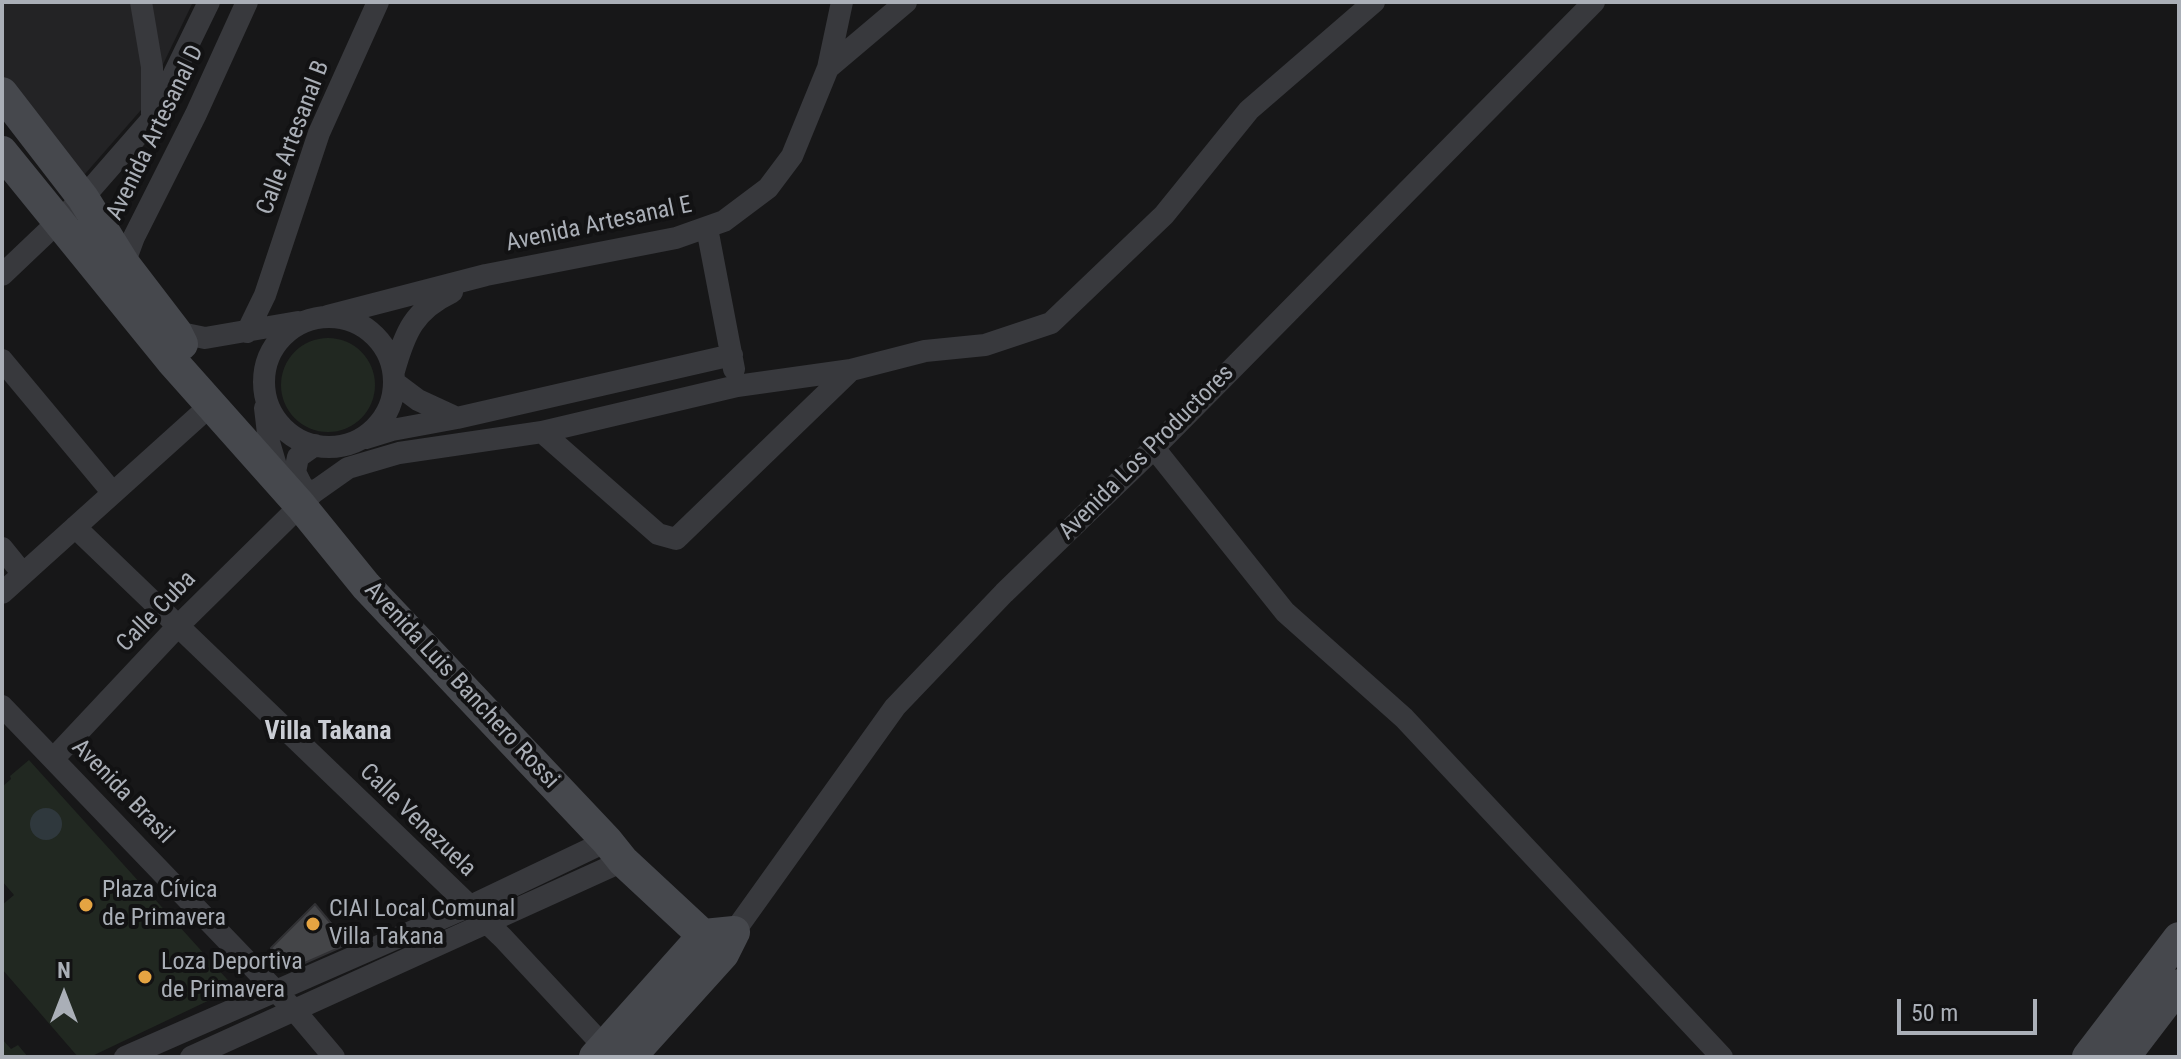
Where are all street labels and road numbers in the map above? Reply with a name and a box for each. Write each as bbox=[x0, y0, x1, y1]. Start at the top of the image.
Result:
street label: Avenida Artesanal D bbox=[101, 41, 211, 225]
street label: Calle Artesanal B bbox=[251, 57, 337, 219]
street label: Avenida Artesanal E bbox=[503, 191, 695, 259]
street label: Avenida Los Productores bbox=[1053, 359, 1241, 547]
street label: Calle Cuba bbox=[111, 566, 203, 658]
street label: Avenida Luis Banchero Rossi bbox=[358, 577, 564, 795]
street label: Avenida Brasil bbox=[65, 734, 179, 850]
street label: Calle Venezuela bbox=[353, 758, 481, 884]

